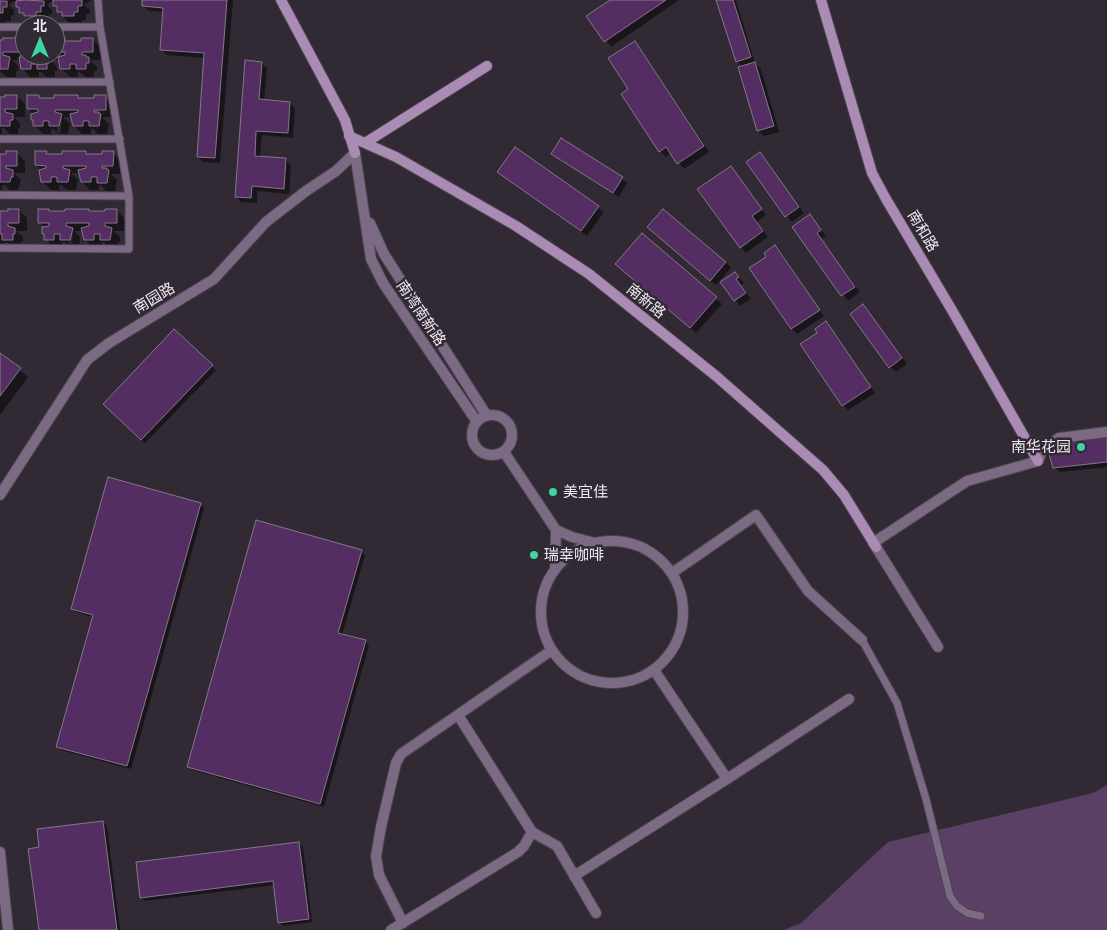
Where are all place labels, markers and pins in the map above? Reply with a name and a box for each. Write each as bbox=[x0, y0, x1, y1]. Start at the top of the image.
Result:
place label: 南华花园 bbox=[1011, 438, 1071, 456]
marker: 南华花园 bbox=[1075, 441, 1087, 453]
place label: 美宜佳 bbox=[563, 483, 608, 501]
marker: 美宜佳 bbox=[547, 486, 559, 498]
place label: 瑞幸咖啡 bbox=[544, 546, 604, 564]
marker: 瑞幸咖啡 bbox=[528, 549, 540, 561]

